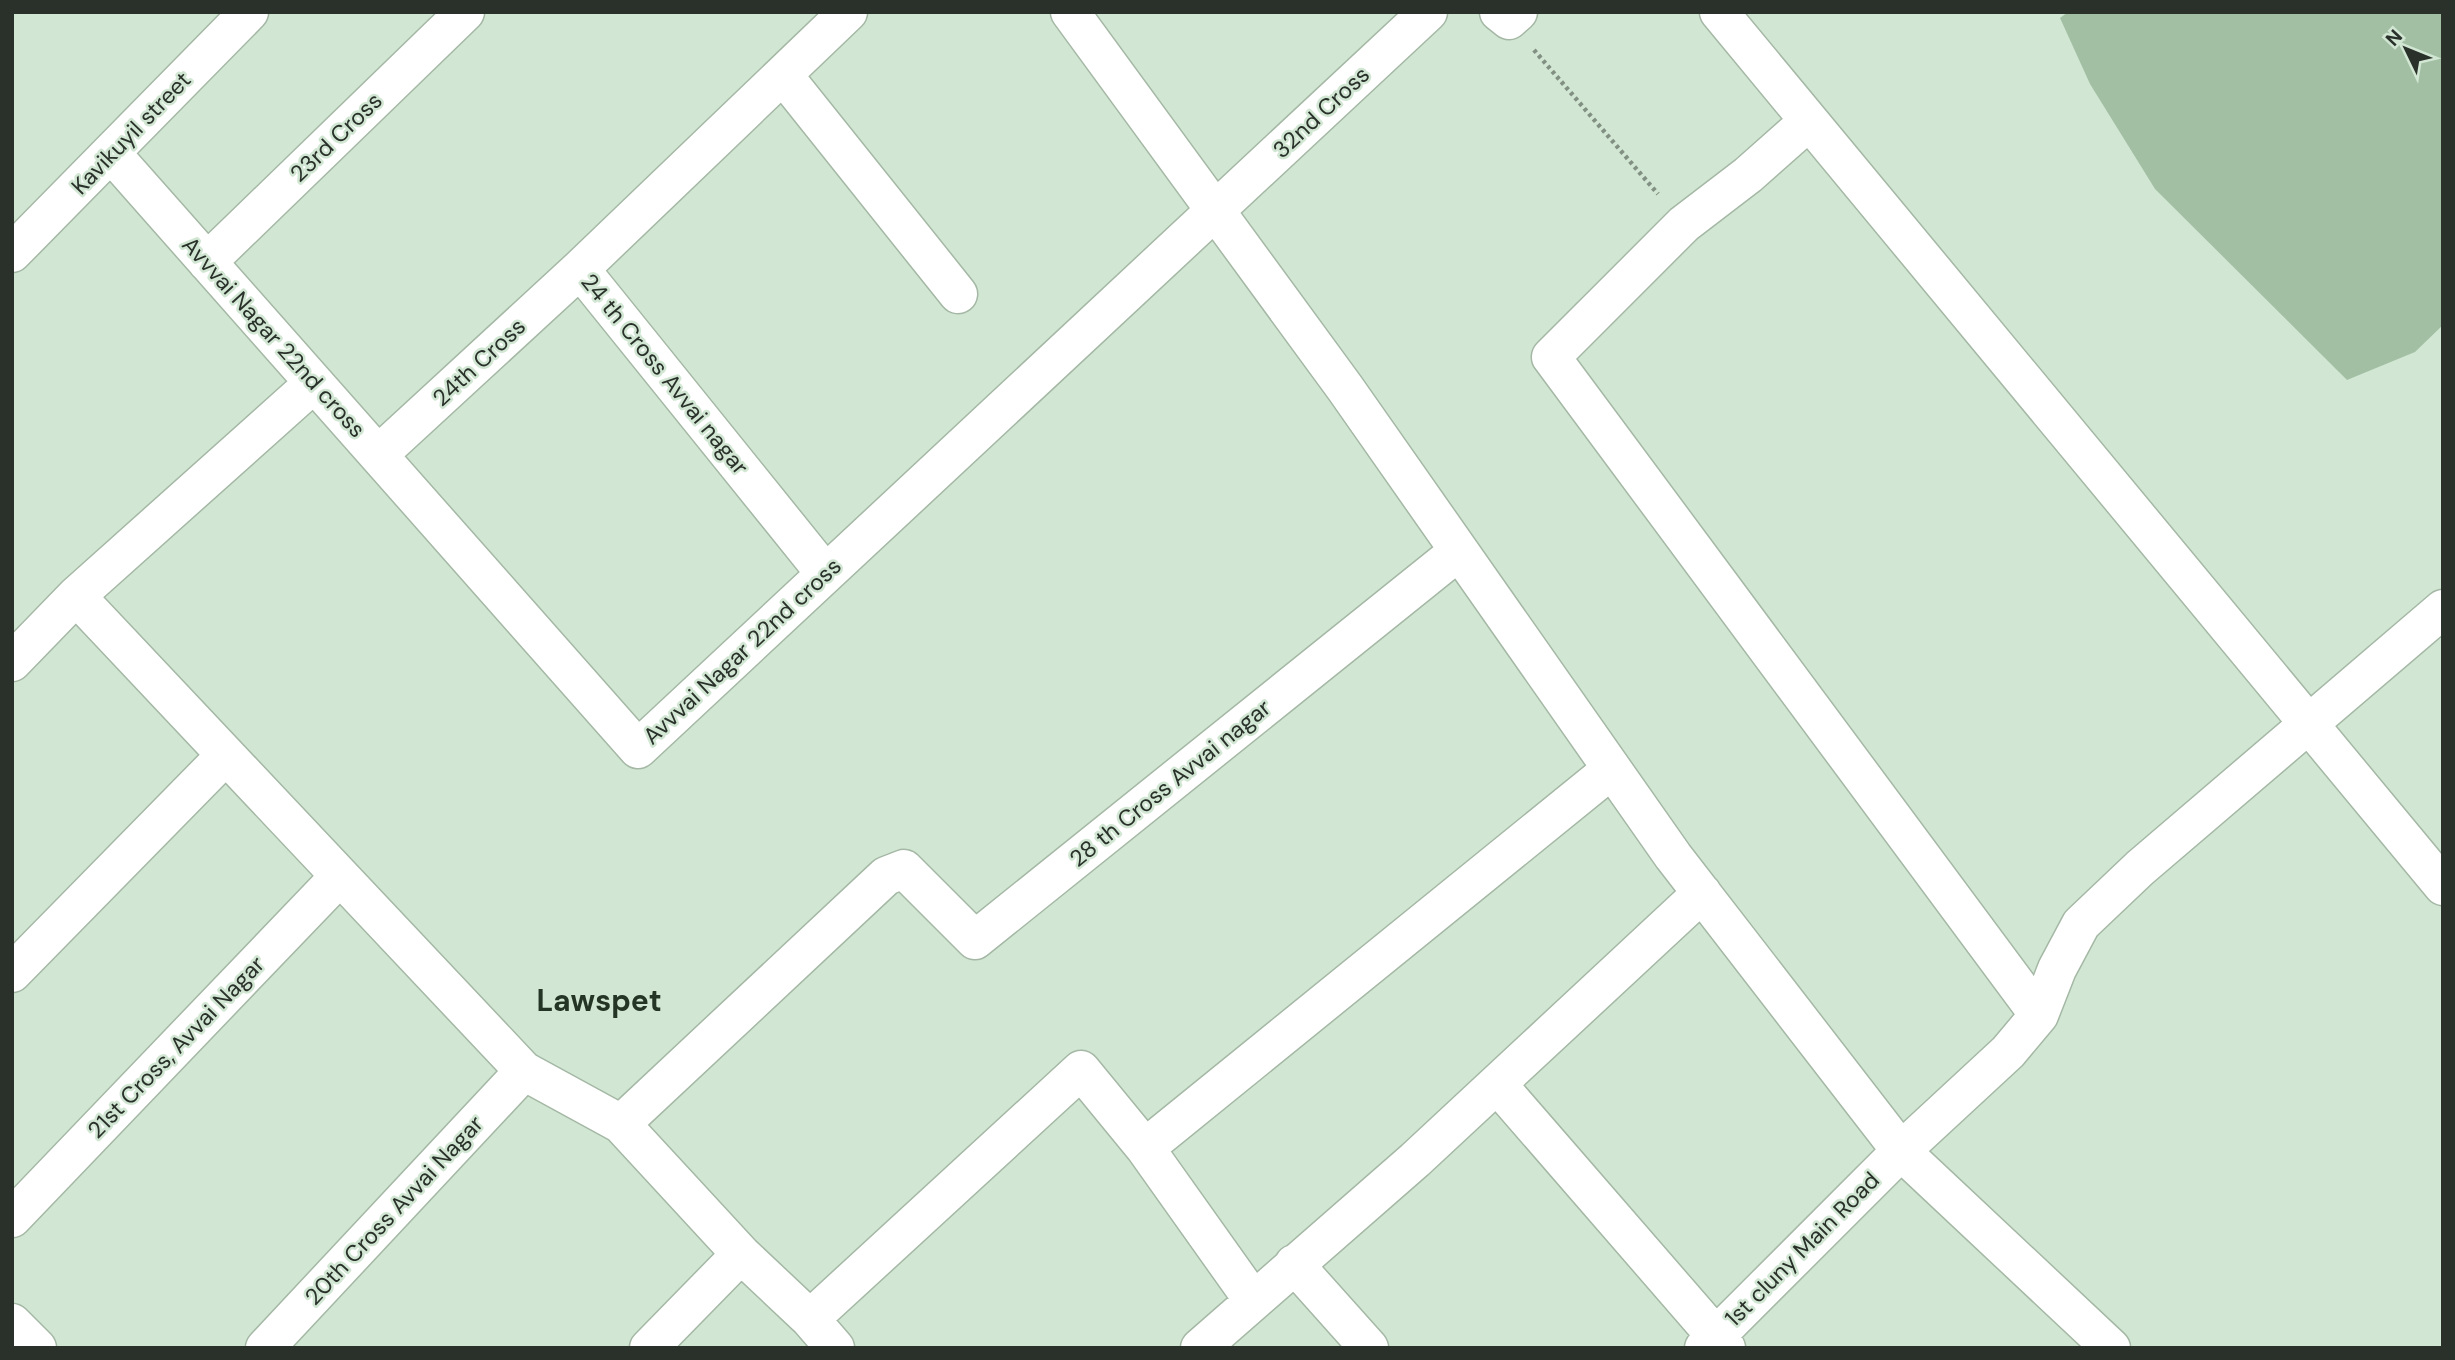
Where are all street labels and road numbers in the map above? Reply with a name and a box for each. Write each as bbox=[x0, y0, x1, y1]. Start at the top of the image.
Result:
street label: 32nd Cross bbox=[1266, 59, 1376, 165]
street label: Kavikuyil street bbox=[65, 65, 197, 201]
street label: 23rd Cross bbox=[284, 86, 388, 188]
street label: Avvvai Nagar 22nd cross bbox=[176, 230, 372, 444]
street label: 24 th Cross Avvai nagar bbox=[575, 267, 755, 481]
street label: 24th Cross bbox=[426, 311, 532, 413]
street label: Avvvai Nagar 22nd cross bbox=[636, 551, 848, 751]
street label: 28 th Cross Avvai nagar bbox=[1063, 693, 1277, 873]
street label: 21st Cross, Avvai Nagar bbox=[81, 949, 271, 1145]
street label: 20th Cross Avvai Nagar bbox=[298, 1109, 490, 1311]
street label: 1st cluny Main Road bbox=[1718, 1165, 1886, 1333]

